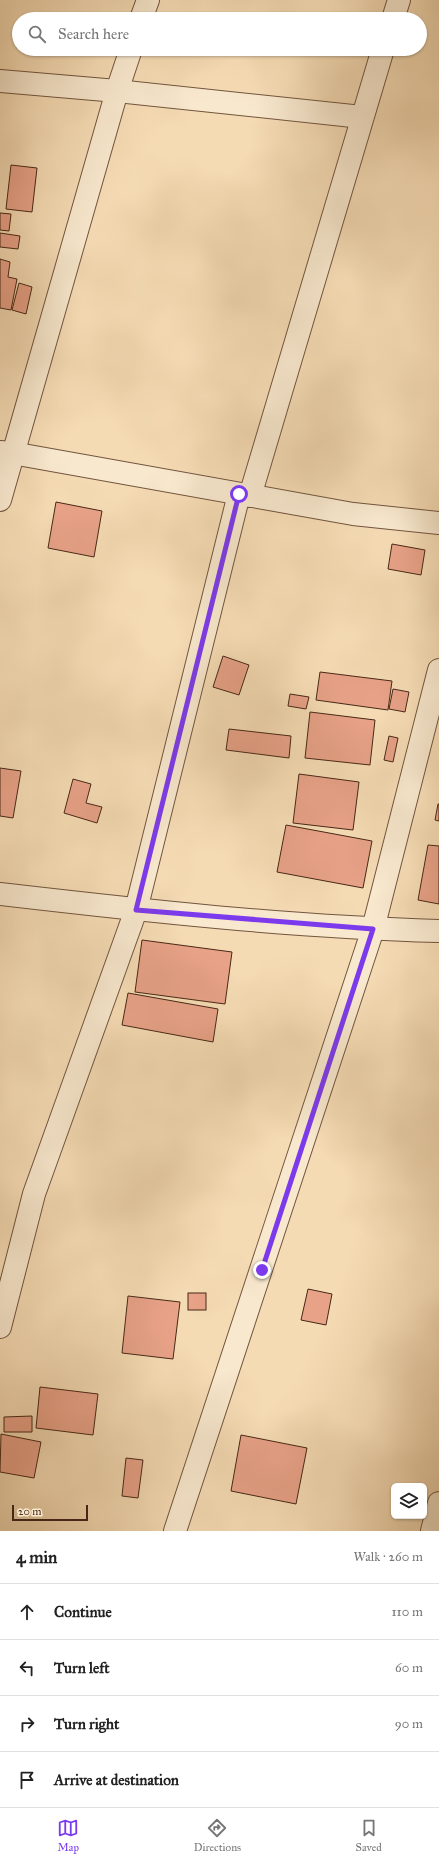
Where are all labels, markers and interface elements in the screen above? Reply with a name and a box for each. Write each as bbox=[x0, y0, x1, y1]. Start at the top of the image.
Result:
search box bbox=[12, 12, 427, 56]
icon: search bbox=[26, 23, 48, 45]
text: Search here bbox=[58, 25, 129, 43]
route start bbox=[230, 485, 248, 503]
route end bbox=[253, 1261, 271, 1279]
map controls bbox=[391, 1483, 427, 1519]
button: layers bbox=[391, 1483, 427, 1519]
scale bar bbox=[12, 1503, 88, 1522]
text: 20 m bbox=[18, 1505, 41, 1518]
text: 4 min bbox=[16, 1547, 57, 1568]
text: Walk · 260 m bbox=[353, 1549, 423, 1565]
icon: ahead bbox=[16, 1601, 38, 1623]
text: Continue bbox=[54, 1603, 112, 1621]
text: 110 m bbox=[391, 1604, 423, 1620]
icon: left bbox=[16, 1657, 38, 1679]
text: Turn left bbox=[54, 1659, 110, 1677]
text: 60 m bbox=[395, 1660, 423, 1676]
icon: right bbox=[16, 1713, 38, 1735]
text: Turn right bbox=[54, 1715, 119, 1733]
text: 90 m bbox=[395, 1716, 423, 1732]
icon: arrive bbox=[16, 1769, 38, 1791]
text: Arrive at destination bbox=[54, 1771, 179, 1789]
tab: Map bbox=[57, 1817, 79, 1854]
tab: Directions bbox=[194, 1817, 241, 1854]
tab: Saved bbox=[356, 1817, 382, 1854]

